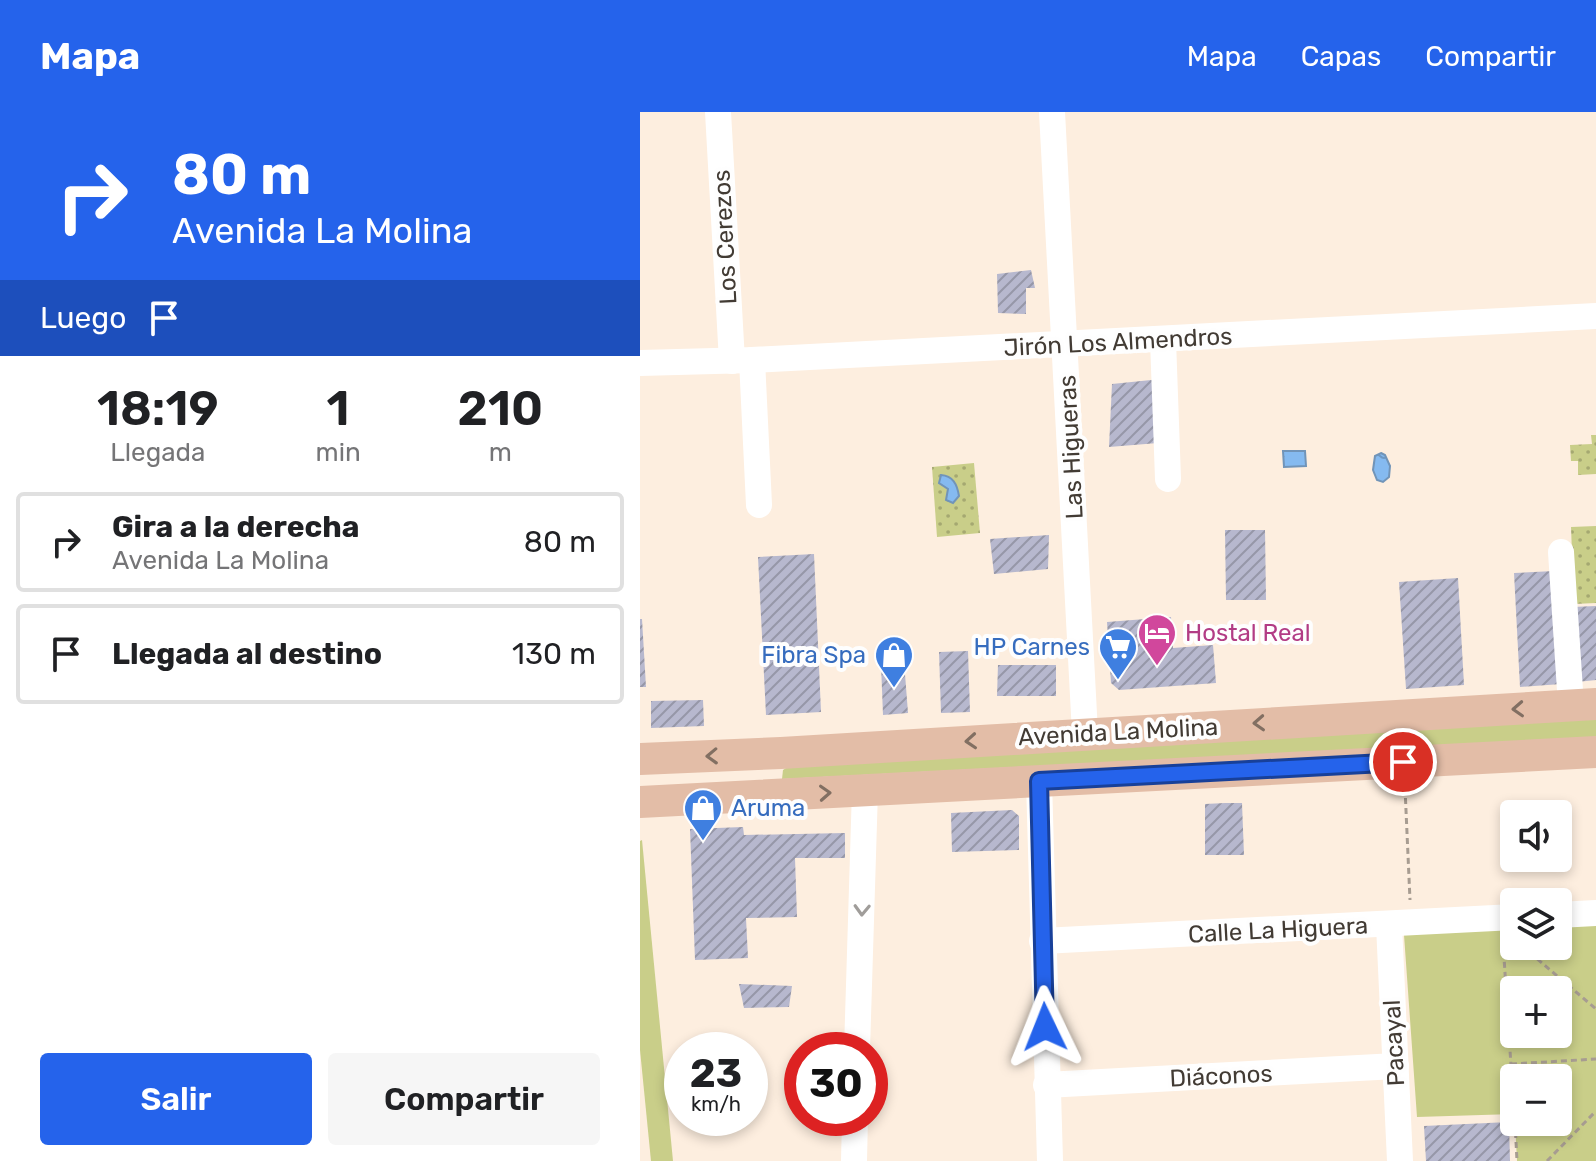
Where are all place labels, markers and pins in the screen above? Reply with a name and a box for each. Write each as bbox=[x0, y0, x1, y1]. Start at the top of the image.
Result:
hotel icon: Hostal Real bbox=[1136, 612, 1178, 667]
place label: Hostal Real bbox=[1185, 619, 1311, 647]
supermarket icon: HP Carnes bbox=[1097, 626, 1139, 681]
place label: HP Carnes bbox=[974, 633, 1090, 661]
shop icon: Fibra Spa bbox=[873, 634, 915, 689]
place label: Fibra Spa bbox=[761, 641, 866, 669]
pin bbox=[1369, 728, 1437, 796]
shop icon: Aruma bbox=[682, 787, 724, 842]
place label: Aruma bbox=[731, 794, 805, 822]

